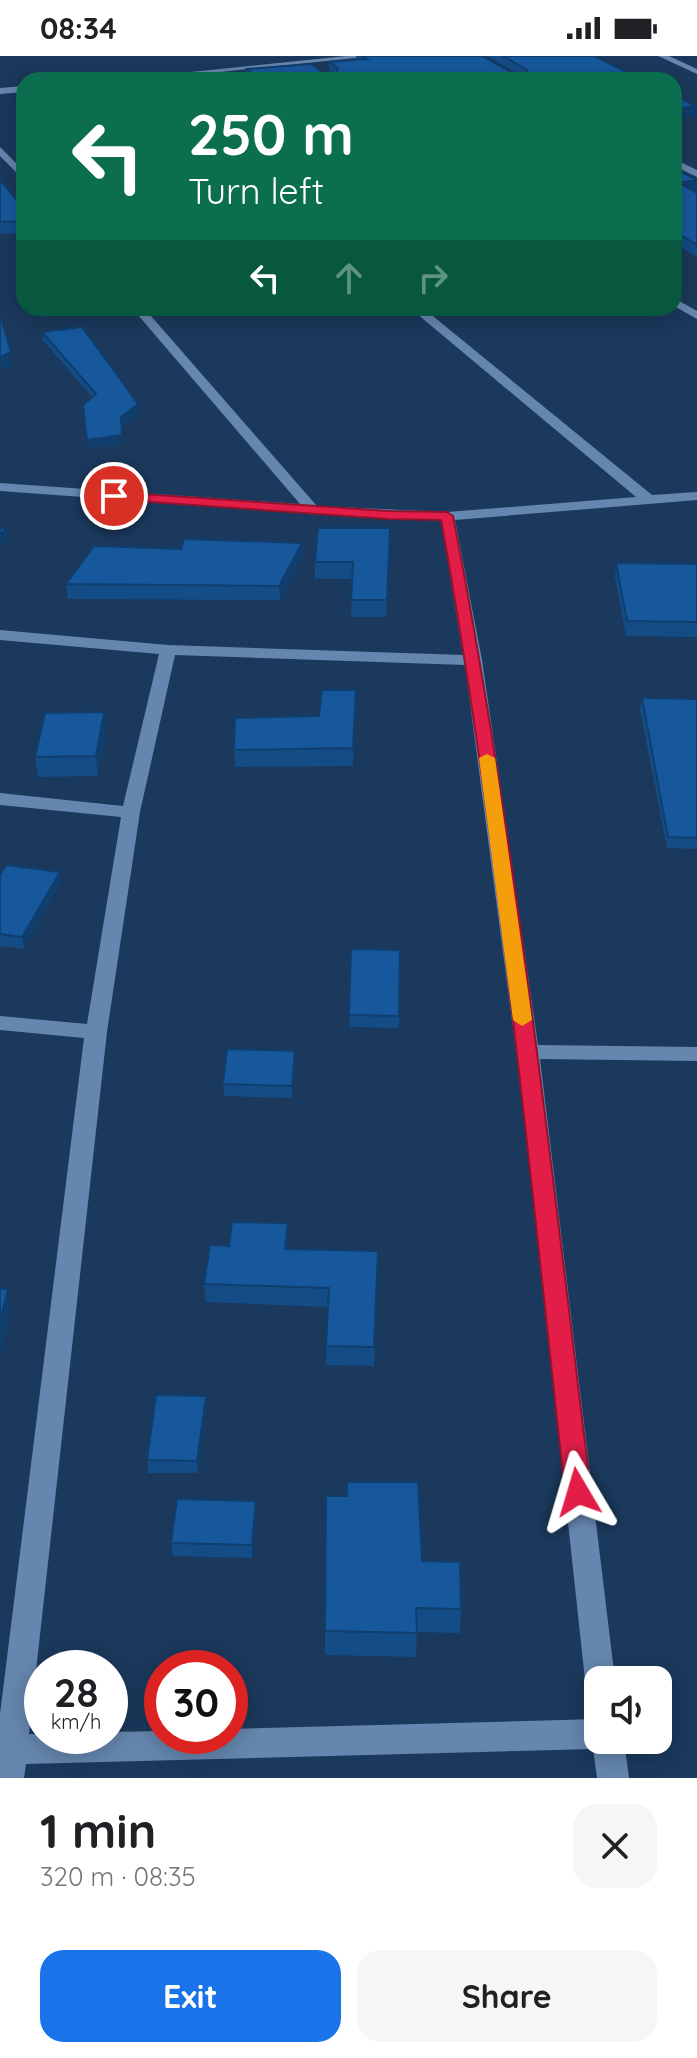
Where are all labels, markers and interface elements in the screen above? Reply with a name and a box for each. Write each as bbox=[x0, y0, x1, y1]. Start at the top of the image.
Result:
text: 08:34 bbox=[40, 9, 117, 47]
text: 250 m bbox=[188, 99, 354, 169]
icon: left bbox=[56, 104, 160, 208]
text: Turn left bbox=[188, 168, 324, 213]
icon: left bbox=[243, 256, 287, 300]
icon: ahead bbox=[327, 256, 371, 300]
icon: right bbox=[411, 256, 455, 300]
pin bbox=[80, 462, 148, 530]
icon: arrive bbox=[92, 474, 136, 518]
position arrow bbox=[536, 1450, 620, 1534]
speed limit sign: 30 bbox=[144, 1650, 248, 1754]
map controls bbox=[584, 1666, 672, 1754]
button: sound bbox=[584, 1666, 672, 1754]
text: 28 bbox=[54, 1667, 98, 1717]
text: km/h bbox=[51, 1709, 101, 1734]
text: 1 min bbox=[40, 1800, 156, 1860]
button: close bbox=[573, 1804, 657, 1888]
text: 320 m · 08:35 bbox=[40, 1860, 196, 1893]
button: Exit bbox=[40, 1950, 341, 2042]
button: Share bbox=[357, 1950, 657, 2042]

